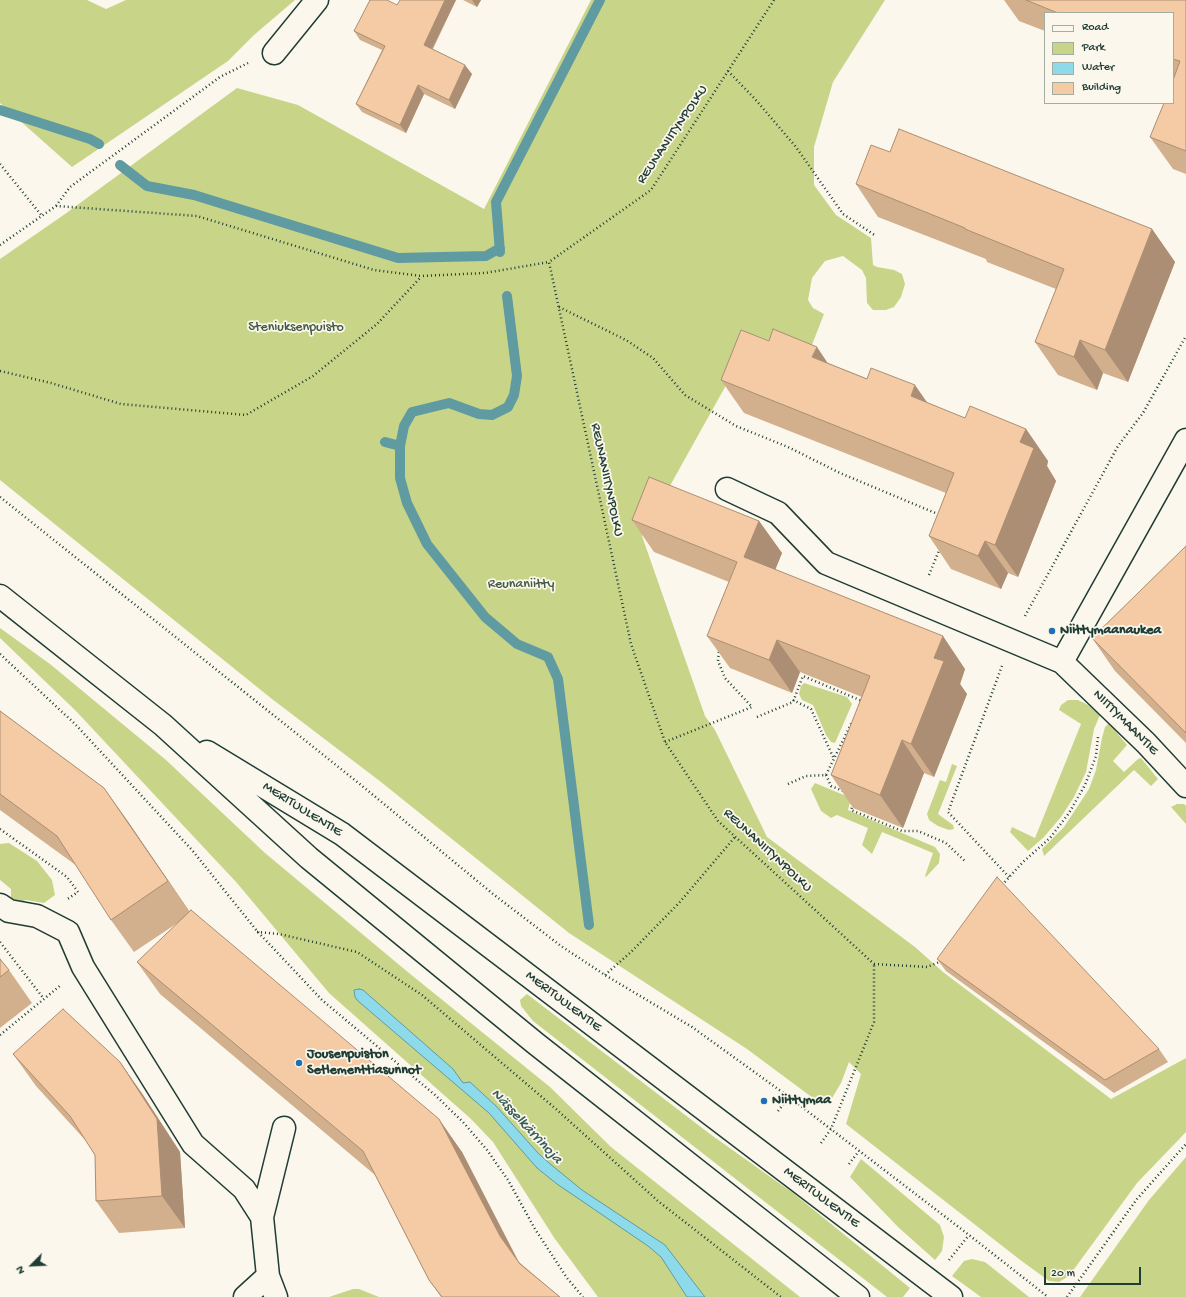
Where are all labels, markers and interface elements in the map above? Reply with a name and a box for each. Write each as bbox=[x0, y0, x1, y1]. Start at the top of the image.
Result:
legend bbox=[1044, 12, 1174, 104]
text: Road bbox=[1082, 21, 1108, 35]
text: Park bbox=[1082, 41, 1105, 55]
text: Water bbox=[1082, 61, 1114, 75]
text: Building bbox=[1082, 81, 1121, 95]
street label: REUNANIITYNPOLKU bbox=[634, 82, 712, 188]
park label: Steniuksenpuisto bbox=[248, 320, 344, 336]
street label: REUNANIITYNPOLKU bbox=[586, 422, 626, 538]
park label: Reunaniitty bbox=[488, 577, 554, 593]
place label: Niittymaanaukea bbox=[1060, 623, 1161, 639]
marker: Niittymaanaukea bbox=[1047, 626, 1057, 636]
street label: NIITTYMAANTIE bbox=[1089, 687, 1161, 759]
street label: MERITUULENTIE bbox=[259, 779, 345, 841]
street label: REUNANIITYNPOLKU bbox=[719, 805, 815, 897]
street label: MERITUULENTIE bbox=[522, 968, 604, 1036]
place label: Jousenpuiston Setlementtiasunnot bbox=[307, 1047, 421, 1080]
marker: Jousenpuiston Setlementtiasunnot bbox=[294, 1058, 304, 1068]
water label: Nässelkärrinoja bbox=[486, 1086, 566, 1168]
place label: Niittymaa bbox=[772, 1093, 831, 1109]
marker: Niittymaa bbox=[759, 1096, 769, 1106]
street label: MERITUULENTIE bbox=[780, 1164, 862, 1232]
north arrow bbox=[12, 1245, 52, 1285]
scale bar bbox=[1046, 1259, 1143, 1285]
text: N bbox=[14, 1264, 28, 1276]
text: 20 m bbox=[1051, 1267, 1075, 1281]

